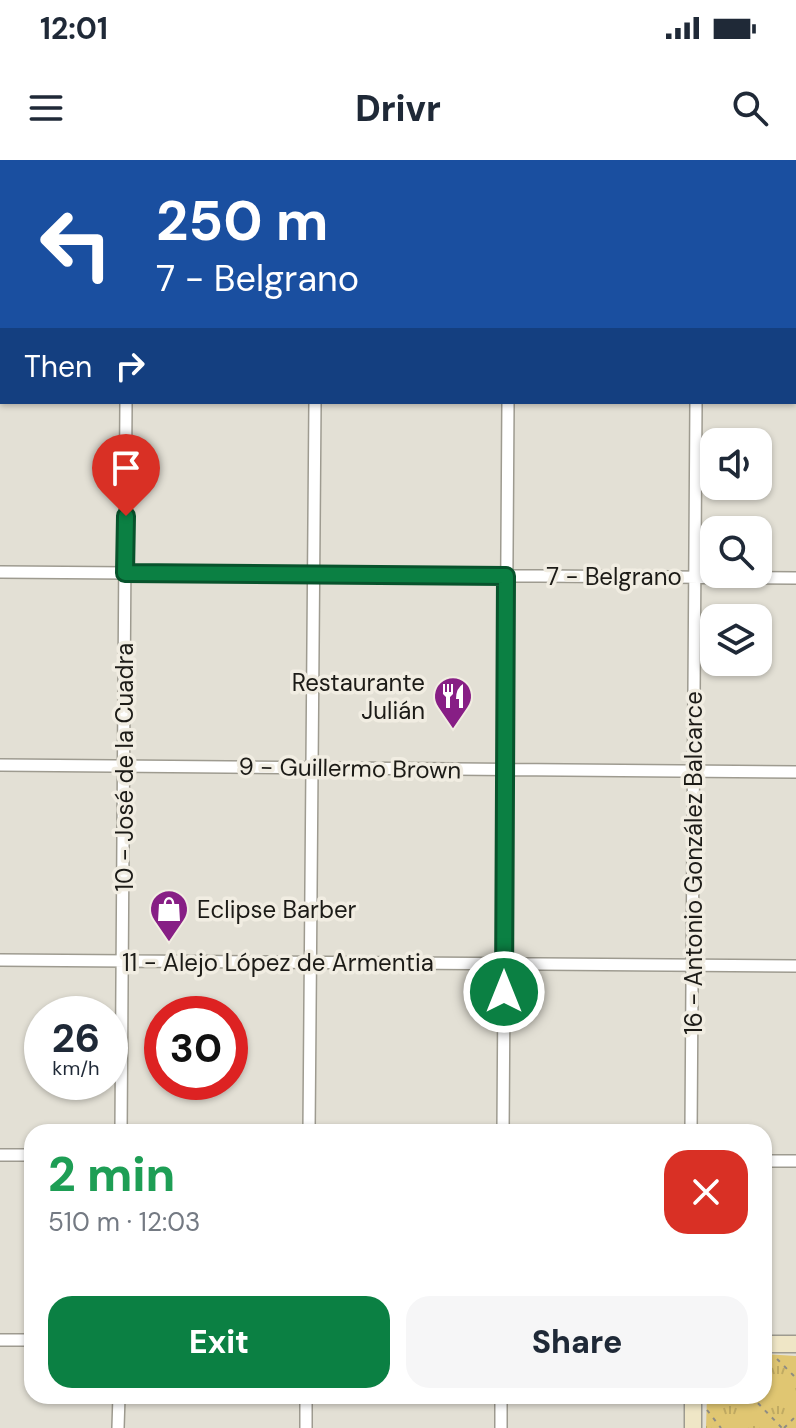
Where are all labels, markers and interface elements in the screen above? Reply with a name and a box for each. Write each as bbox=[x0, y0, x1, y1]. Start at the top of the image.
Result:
text: 12:01 bbox=[40, 9, 108, 48]
text: Drivr bbox=[355, 85, 441, 132]
icon: menu bbox=[24, 86, 68, 130]
icon: search bbox=[728, 86, 772, 130]
text: 250 m bbox=[156, 184, 328, 257]
icon: left bbox=[24, 192, 128, 296]
text: 7 - Belgrano bbox=[156, 255, 359, 302]
icon: right bbox=[108, 344, 152, 388]
text: Then bbox=[24, 347, 92, 386]
map controls bbox=[700, 428, 772, 676]
button: sound bbox=[700, 428, 772, 500]
pin bbox=[92, 434, 160, 516]
icon: arrive bbox=[104, 446, 148, 490]
button: search bbox=[700, 516, 772, 588]
street label: 7 - Belgrano bbox=[546, 561, 682, 592]
button: layers bbox=[700, 604, 772, 676]
street label: 10 - José de la Cuadra bbox=[109, 643, 140, 891]
place label: Restaurante Julián bbox=[292, 667, 425, 726]
restaurant icon: Restaurante Julián bbox=[432, 675, 474, 730]
street label: 16 - Antonio González Balcarce bbox=[678, 691, 709, 1035]
street label: 9 - Guillermo Brown bbox=[238, 751, 462, 785]
shop icon: Eclipse Barber bbox=[148, 888, 190, 943]
place label: Eclipse Barber bbox=[197, 894, 357, 925]
street label: 11 - Alejo López de Armentia bbox=[122, 947, 434, 978]
position arrow bbox=[462, 950, 546, 1034]
speed limit sign: 30 bbox=[144, 996, 248, 1100]
text: 26 bbox=[52, 1012, 100, 1064]
text: km/h bbox=[52, 1055, 100, 1081]
text: 2 min bbox=[48, 1143, 175, 1206]
button: close bbox=[664, 1150, 748, 1234]
text: 510 m · 12:03 bbox=[48, 1205, 200, 1239]
button: Exit bbox=[48, 1296, 390, 1388]
button: Share bbox=[406, 1296, 748, 1388]

